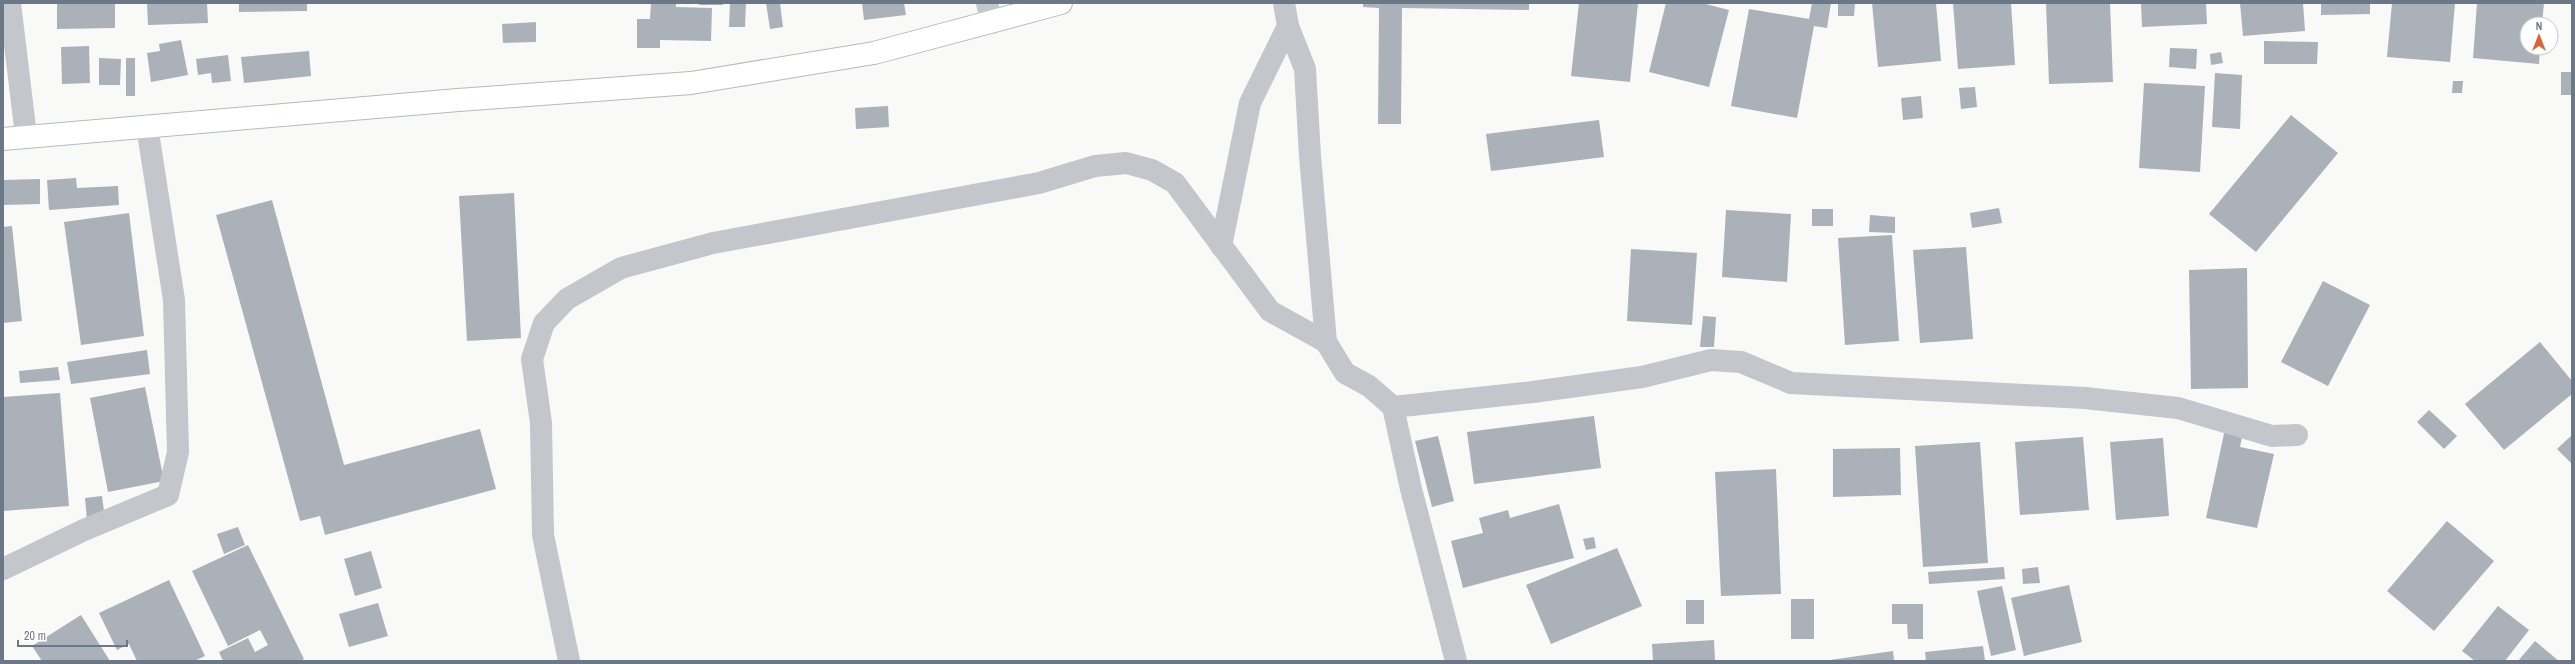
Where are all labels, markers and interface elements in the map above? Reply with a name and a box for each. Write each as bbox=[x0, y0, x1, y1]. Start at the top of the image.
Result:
north arrow bbox=[2519, 16, 2559, 56]
text: N bbox=[2536, 19, 2542, 33]
scale bar bbox=[18, 622, 127, 648]
text: 20 m bbox=[24, 628, 46, 644]

